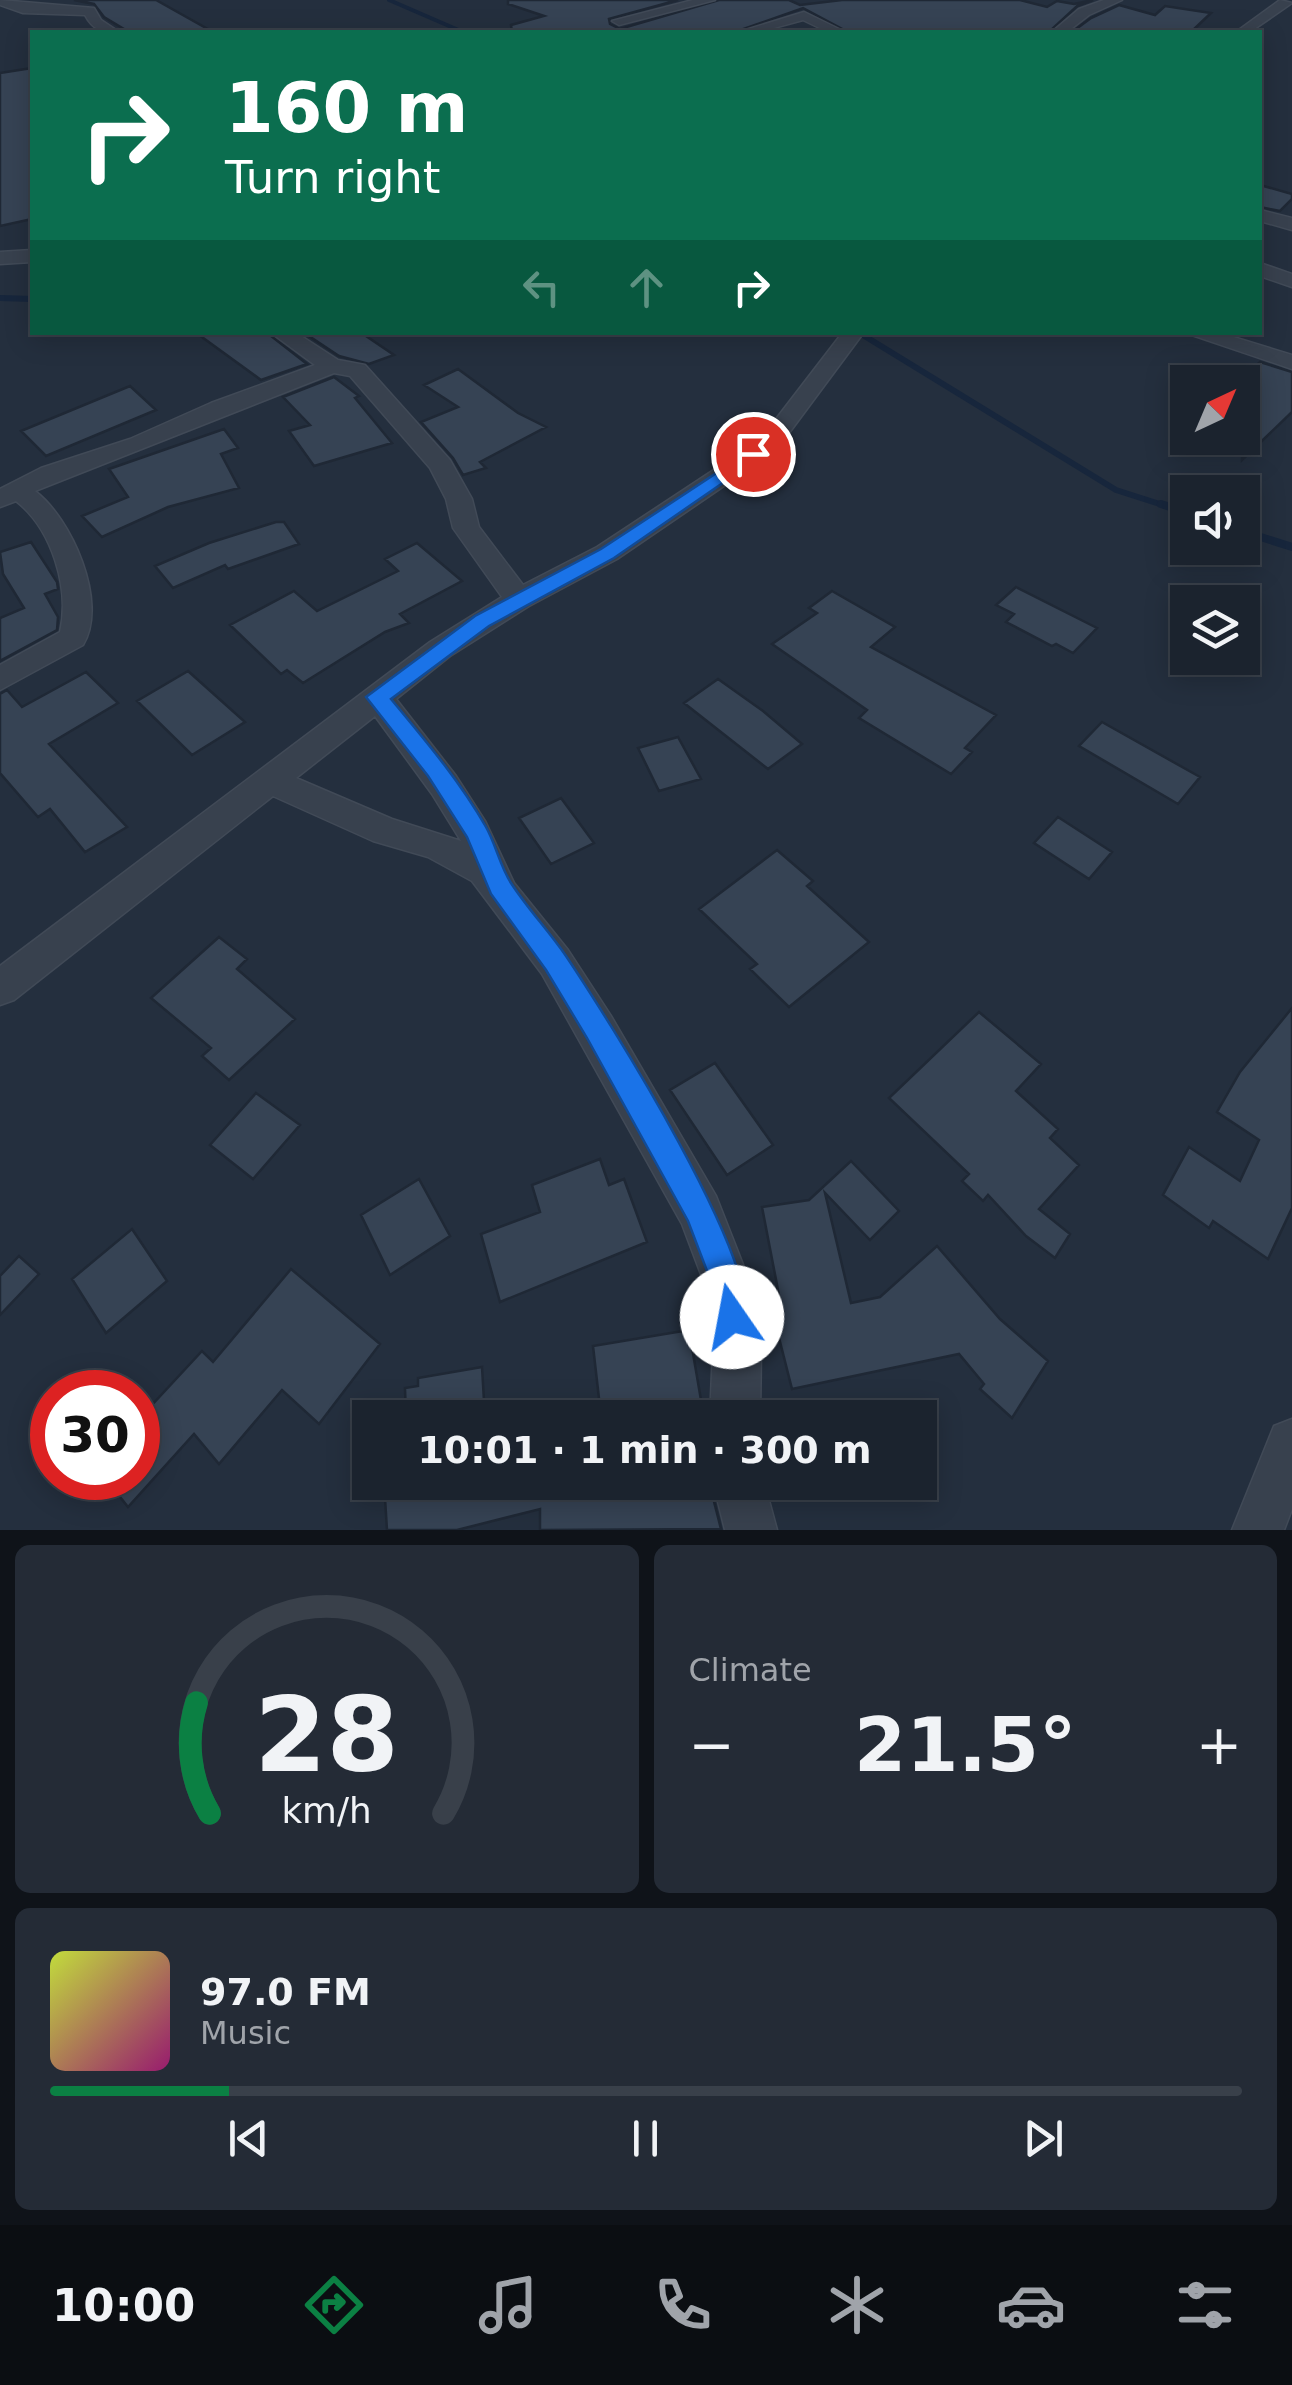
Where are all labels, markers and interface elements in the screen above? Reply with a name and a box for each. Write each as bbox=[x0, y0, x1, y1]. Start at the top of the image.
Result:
text: 160 m bbox=[225, 67, 468, 149]
icon: right bbox=[60, 70, 190, 200]
text: Turn right bbox=[225, 151, 440, 204]
icon: left bbox=[514, 260, 569, 315]
icon: ahead bbox=[619, 260, 674, 315]
icon: right bbox=[724, 260, 779, 315]
north arrow bbox=[1170, 365, 1260, 455]
map controls bbox=[1170, 365, 1260, 675]
pin bbox=[711, 412, 796, 497]
icon: arrive bbox=[726, 427, 781, 482]
button: sound bbox=[1170, 475, 1260, 565]
button: layers bbox=[1170, 585, 1260, 675]
position arrow bbox=[680, 1265, 784, 1369]
speed limit sign: 30 bbox=[30, 1370, 160, 1500]
text: 10:01 · 1 min · 300 m bbox=[417, 1428, 872, 1472]
text: Climate bbox=[689, 1651, 812, 1689]
text: 28 bbox=[254, 1674, 399, 1796]
text: 21.5° bbox=[854, 1701, 1077, 1789]
text: − bbox=[689, 1713, 735, 1777]
text: + bbox=[1196, 1713, 1242, 1777]
text: km/h bbox=[282, 1790, 372, 1831]
text: 97.0 FM bbox=[200, 1970, 371, 2014]
text: Music bbox=[200, 2014, 291, 2052]
icon: previous bbox=[221, 2111, 276, 2166]
icon: pause bbox=[618, 2111, 673, 2166]
icon: next bbox=[1016, 2111, 1071, 2166]
icon: directions bbox=[299, 2270, 369, 2340]
icon: music bbox=[473, 2270, 543, 2340]
icon: phone bbox=[648, 2270, 718, 2340]
icon: climate bbox=[822, 2270, 892, 2340]
icon: car bbox=[996, 2270, 1066, 2340]
icon: filters bbox=[1170, 2270, 1240, 2340]
text: 10:00 bbox=[52, 2279, 195, 2332]

